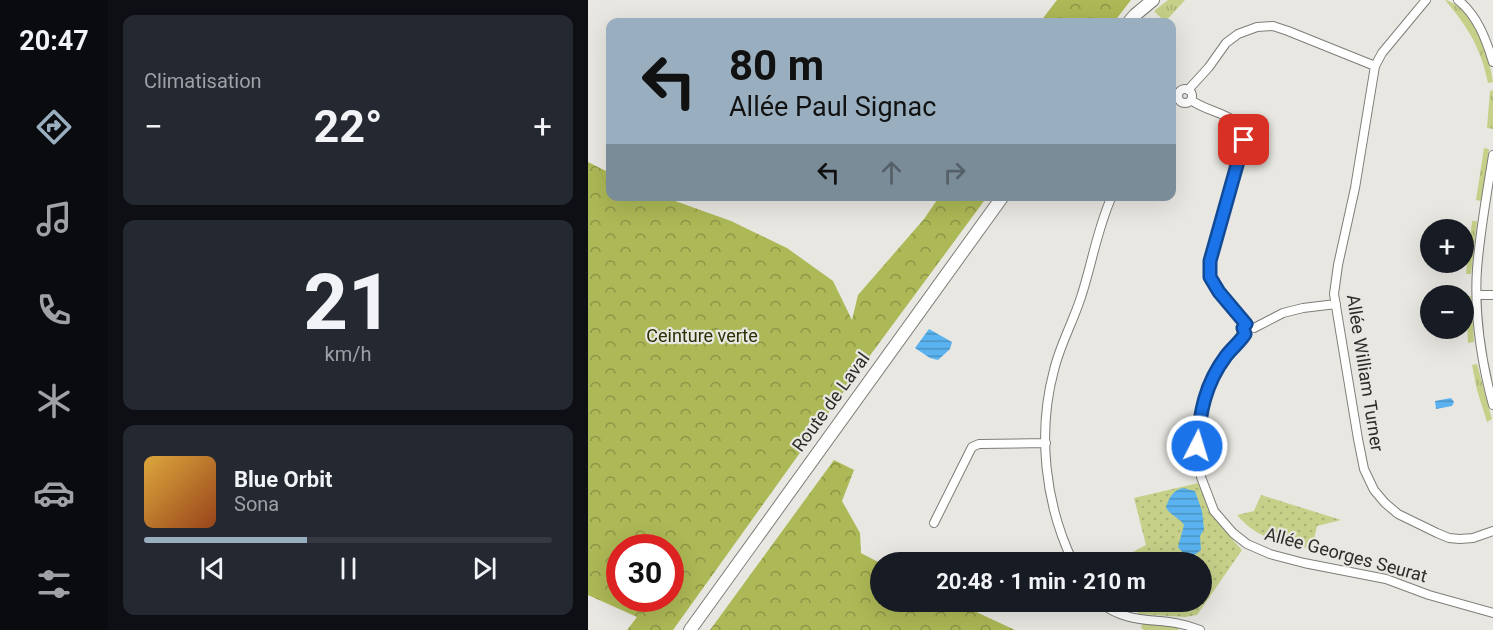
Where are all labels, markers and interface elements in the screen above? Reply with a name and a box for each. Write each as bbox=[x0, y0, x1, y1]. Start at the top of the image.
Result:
text: 20:47 bbox=[19, 25, 89, 57]
text: 80 m bbox=[729, 41, 824, 90]
icon: left bbox=[630, 42, 708, 120]
text: Climatisation bbox=[144, 69, 262, 93]
text: Allée Paul Signac bbox=[729, 91, 936, 123]
text: 22° bbox=[313, 100, 383, 153]
icon: directions bbox=[33, 106, 75, 148]
text: − bbox=[144, 107, 163, 146]
text: + bbox=[533, 107, 552, 146]
pin bbox=[1218, 114, 1269, 165]
icon: arrive bbox=[1227, 123, 1260, 156]
icon: left bbox=[812, 156, 845, 189]
icon: ahead bbox=[875, 156, 908, 189]
icon: right bbox=[938, 156, 971, 189]
icon: music bbox=[33, 198, 75, 240]
map controls bbox=[1420, 219, 1474, 339]
button: + bbox=[1420, 219, 1474, 273]
text: 21 bbox=[303, 257, 393, 348]
button: − bbox=[1420, 285, 1474, 339]
icon: phone bbox=[33, 289, 75, 331]
street label: Allée William Turner bbox=[1343, 293, 1388, 453]
park label: Ceinture verte bbox=[646, 325, 758, 346]
text: km/h bbox=[325, 342, 371, 366]
street label: Route de Laval bbox=[788, 348, 874, 455]
icon: climate bbox=[33, 380, 75, 422]
position arrow bbox=[1165, 414, 1229, 478]
text: Blue Orbit bbox=[234, 467, 332, 492]
icon: car bbox=[33, 472, 75, 514]
text: Sona bbox=[234, 492, 279, 516]
street label: Allée Georges Seurat bbox=[1263, 523, 1430, 586]
speed limit sign: 30 bbox=[606, 534, 684, 612]
icon: previous bbox=[196, 552, 229, 585]
icon: pause bbox=[332, 552, 365, 585]
icon: next bbox=[468, 552, 501, 585]
icon: filters bbox=[33, 563, 75, 605]
text: 20:48 · 1 min · 210 m bbox=[936, 569, 1146, 594]

